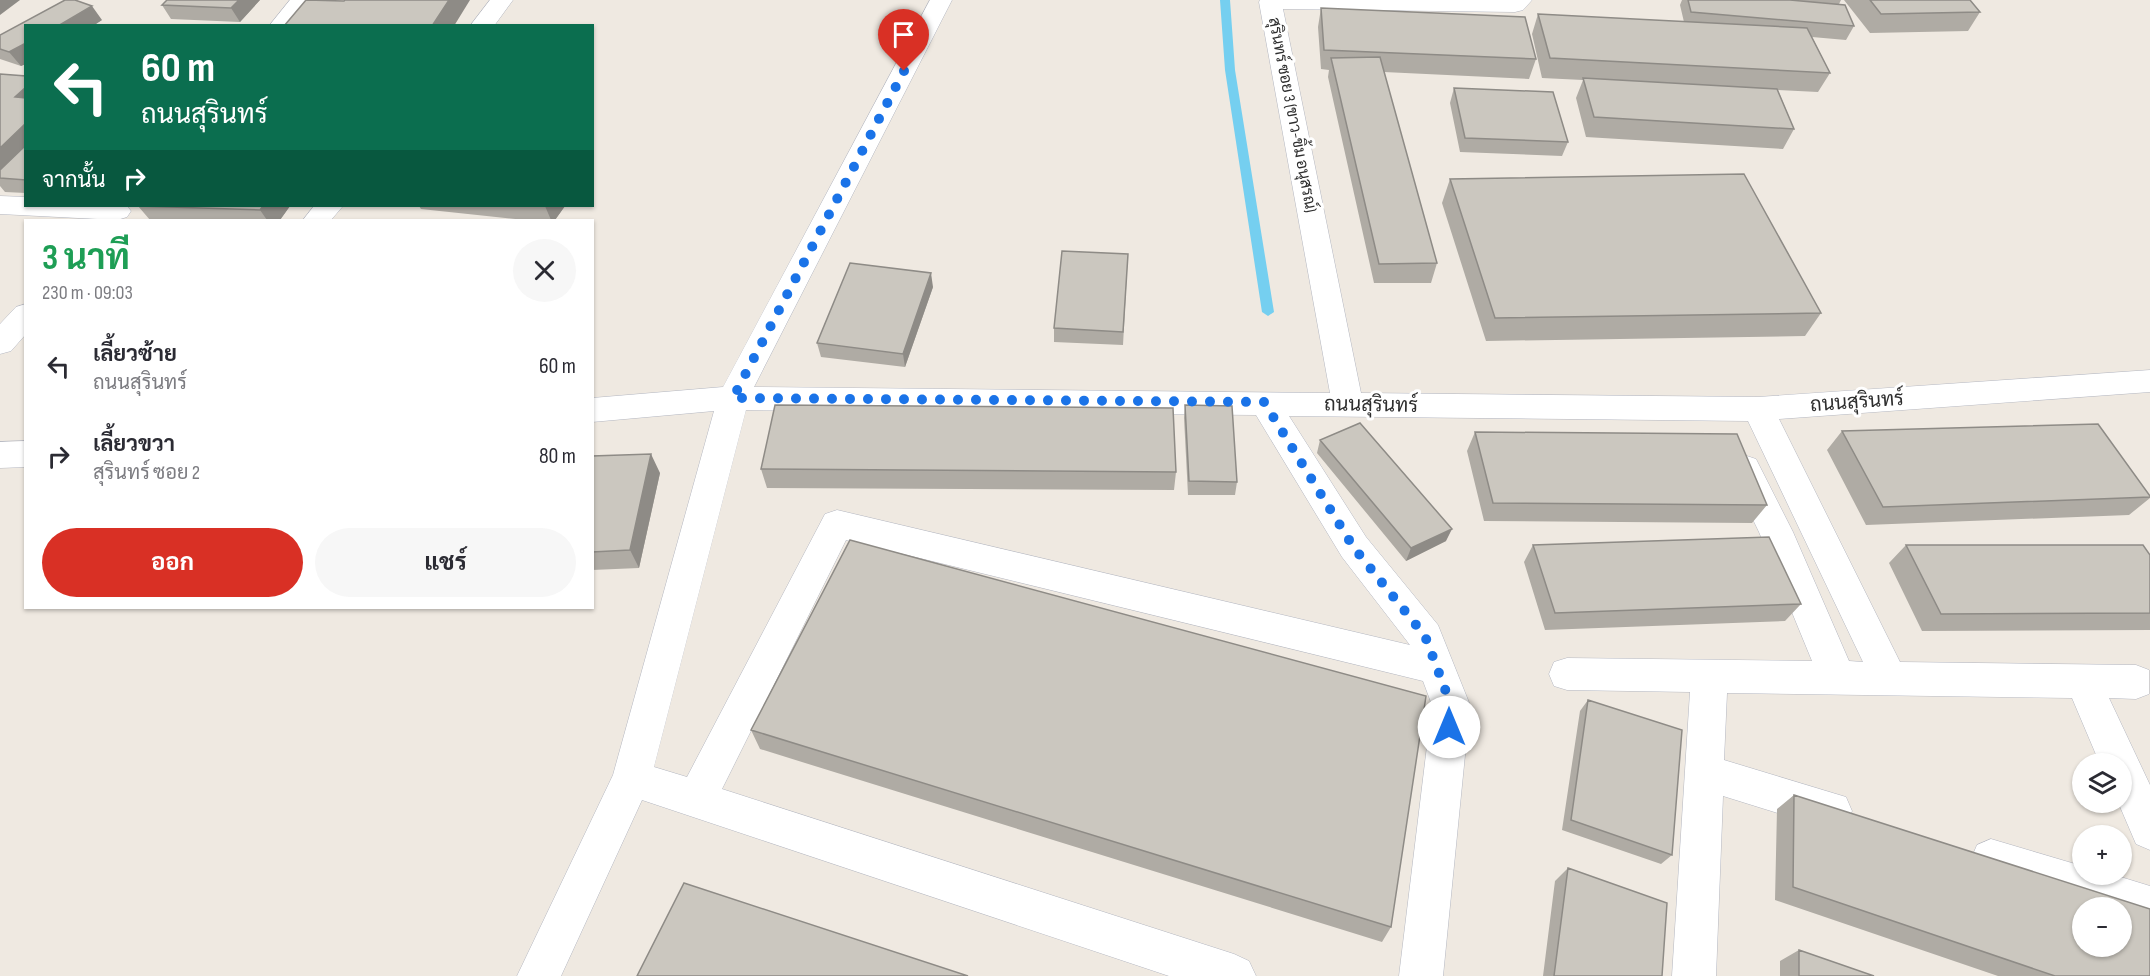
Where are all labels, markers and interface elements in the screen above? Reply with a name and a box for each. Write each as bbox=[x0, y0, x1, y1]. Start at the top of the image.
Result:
pin bbox=[878, 9, 929, 71]
street label: สุรินทร์ ซอย 3 (ขาว-ขิ้ม อนุสรณ์) bbox=[1263, 15, 1325, 214]
icon: arrive bbox=[887, 18, 920, 51]
text: 60 m bbox=[141, 43, 215, 94]
icon: left bbox=[42, 48, 120, 126]
text: ถนนสุรินทร์ bbox=[141, 99, 268, 131]
icon: right bbox=[118, 162, 151, 195]
text: จากนั้น bbox=[42, 167, 106, 194]
text: 3 นาที bbox=[42, 237, 130, 280]
button: close bbox=[513, 239, 576, 302]
text: 230 m · 09:03 bbox=[42, 281, 133, 305]
text: เลี้ยวซ้าย bbox=[93, 341, 177, 368]
icon: left bbox=[42, 350, 75, 383]
text: 60 m bbox=[539, 353, 576, 380]
text: ถนนสุรินทร์ bbox=[93, 371, 187, 395]
street label: ถนนสุรินทร์ bbox=[1809, 384, 1905, 418]
street label: ถนนสุรินทร์ bbox=[1324, 389, 1418, 419]
text: เลี้ยวขวา bbox=[93, 431, 175, 458]
icon: right bbox=[42, 440, 75, 473]
text: 80 m bbox=[539, 443, 576, 470]
text: สุรินทร์ ซอย 2 bbox=[93, 461, 200, 485]
button: ออก bbox=[42, 528, 303, 597]
button: แชร์ bbox=[315, 528, 576, 597]
position arrow bbox=[1417, 695, 1481, 759]
map controls bbox=[2072, 753, 2132, 957]
button: layers bbox=[2072, 753, 2132, 813]
button: + bbox=[2072, 825, 2132, 885]
button: − bbox=[2072, 897, 2132, 957]

